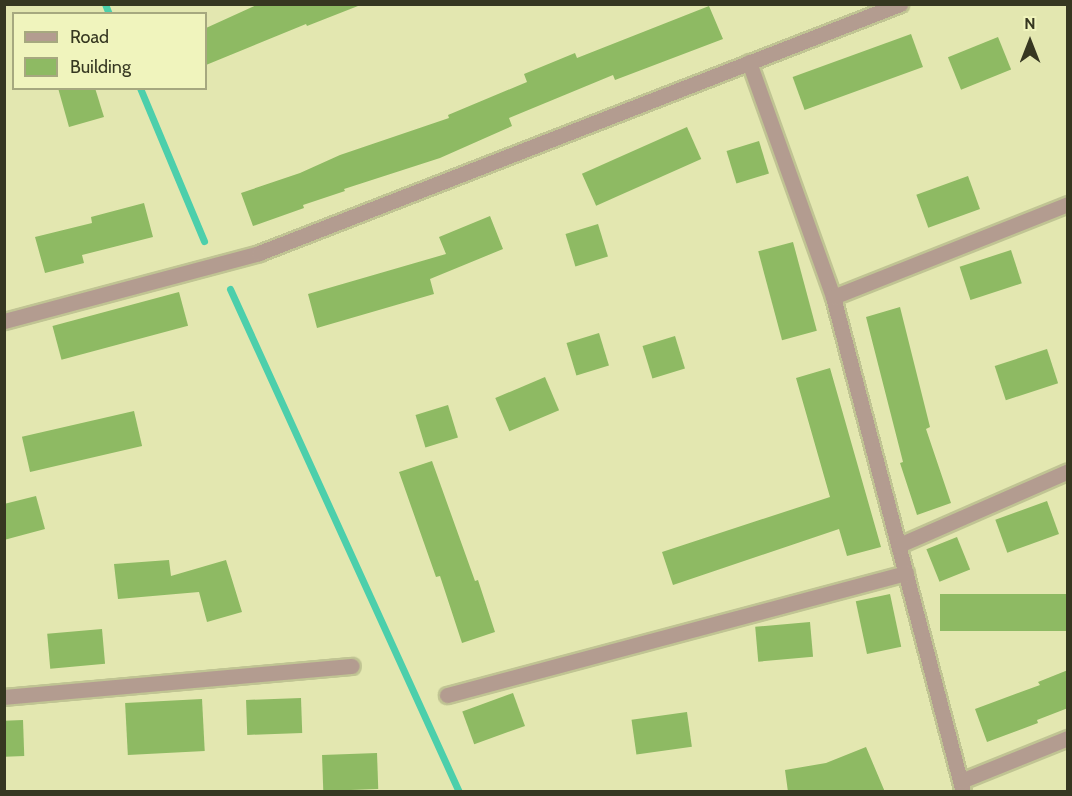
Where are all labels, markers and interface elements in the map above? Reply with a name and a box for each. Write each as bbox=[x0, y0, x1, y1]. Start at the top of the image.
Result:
legend bbox=[12, 12, 207, 90]
north arrow bbox=[1000, 12, 1060, 72]
text: N bbox=[1024, 14, 1036, 33]
text: Road bbox=[70, 26, 109, 48]
text: Building bbox=[70, 56, 131, 78]

